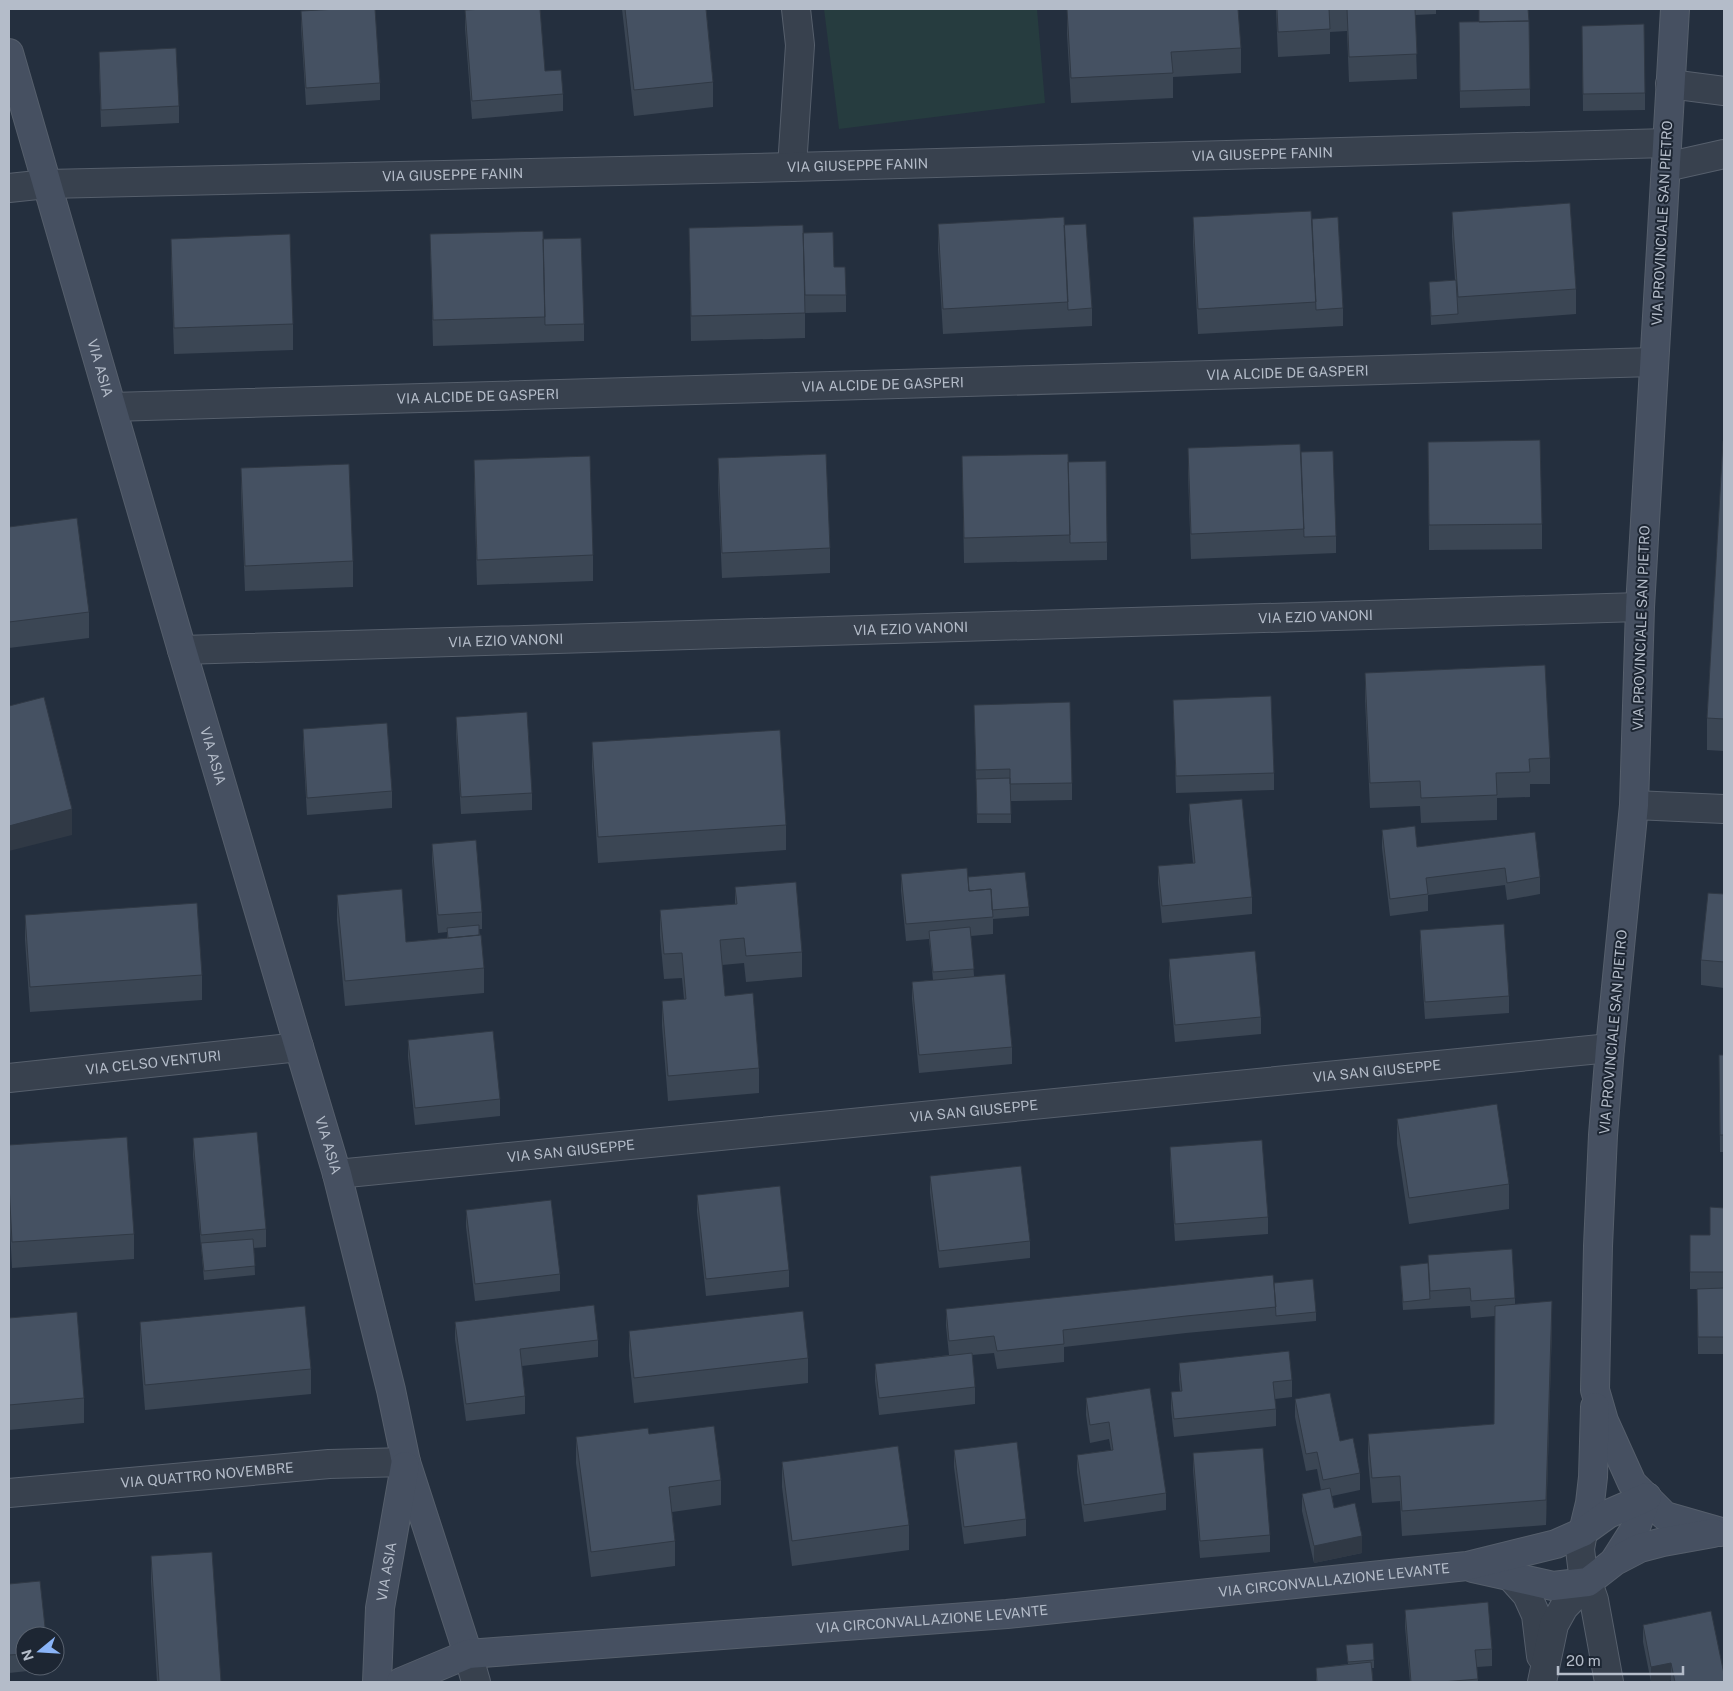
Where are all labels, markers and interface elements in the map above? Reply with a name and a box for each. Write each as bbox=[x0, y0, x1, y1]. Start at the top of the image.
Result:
street label: VIA PROVINCIALE SAN PIETRO bbox=[1649, 120, 1675, 326]
street label: VIA GIUSEPPE FANIN bbox=[1192, 144, 1333, 164]
street label: VIA GIUSEPPE FANIN bbox=[787, 155, 928, 175]
street label: VIA GIUSEPPE FANIN bbox=[382, 165, 523, 184]
street label: VIA ASIA bbox=[84, 337, 116, 399]
street label: VIA ALCIDE DE GASPERI bbox=[1206, 362, 1369, 383]
street label: VIA ALCIDE DE GASPERI bbox=[801, 374, 964, 395]
street label: VIA ALCIDE DE GASPERI bbox=[396, 386, 559, 407]
street label: VIA PROVINCIALE SAN PIETRO bbox=[1629, 525, 1653, 731]
street label: VIA EZIO VANONI bbox=[1258, 607, 1373, 626]
street label: VIA EZIO VANONI bbox=[853, 619, 968, 638]
street label: VIA EZIO VANONI bbox=[448, 631, 563, 650]
street label: VIA ASIA bbox=[197, 725, 229, 787]
street label: VIA PROVINCIALE SAN PIETRO bbox=[1596, 929, 1630, 1135]
street label: VIA CELSO VENTURI bbox=[85, 1047, 222, 1078]
street label: VIA SAN GIUSEPPE bbox=[1312, 1057, 1442, 1085]
street label: VIA SAN GIUSEPPE bbox=[909, 1097, 1039, 1125]
street label: VIA ASIA bbox=[312, 1114, 345, 1176]
street label: VIA SAN GIUSEPPE bbox=[506, 1137, 636, 1165]
street label: VIA QUATTRO NOVEMBRE bbox=[120, 1459, 295, 1491]
street label: VIA ASIA bbox=[373, 1541, 399, 1602]
street label: VIA CIRCONVALLAZIONE LEVANTE bbox=[1218, 1560, 1451, 1600]
street label: VIA CIRCONVALLAZIONE LEVANTE bbox=[816, 1602, 1049, 1636]
north arrow bbox=[15, 1626, 65, 1676]
scale bar bbox=[1558, 1644, 1683, 1676]
text: N bbox=[18, 1647, 37, 1663]
text: 20 m bbox=[1566, 1652, 1601, 1669]

